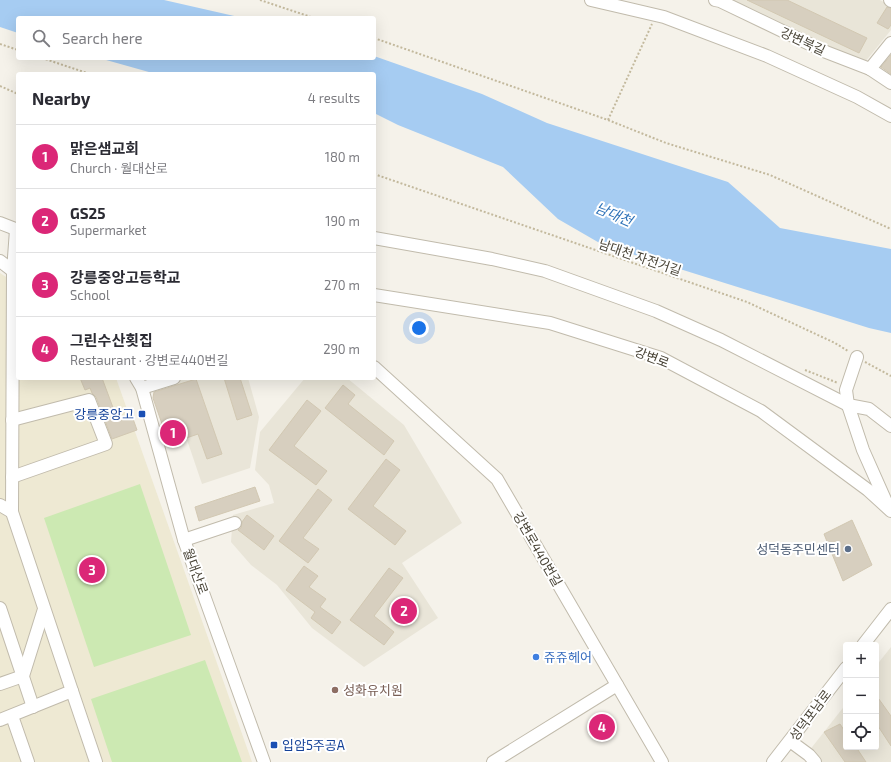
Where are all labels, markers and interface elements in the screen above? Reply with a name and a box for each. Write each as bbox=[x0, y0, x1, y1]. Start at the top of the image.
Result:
search box bbox=[16, 16, 376, 60]
street label: 강변북길 bbox=[778, 24, 828, 58]
icon: search bbox=[30, 27, 52, 49]
text: Search here bbox=[62, 29, 143, 47]
text: Nearby bbox=[32, 88, 90, 108]
text: 4 results bbox=[308, 90, 360, 106]
text: 맑은샘교회 bbox=[70, 139, 139, 157]
text: 1 bbox=[42, 149, 48, 165]
text: 180 m bbox=[325, 149, 360, 165]
text: Church · 월대산로 bbox=[70, 160, 168, 176]
water label: 남대천 bbox=[593, 199, 636, 230]
text: GS25 bbox=[70, 204, 106, 222]
text: 2 bbox=[41, 213, 49, 229]
text: 190 m bbox=[325, 213, 360, 229]
text: Supermarket bbox=[70, 222, 147, 238]
street label: 남대천 자전거길 bbox=[596, 235, 684, 279]
text: 강릉중앙고등학교 bbox=[70, 268, 180, 286]
text: 3 bbox=[41, 277, 49, 293]
text: 270 m bbox=[324, 277, 360, 293]
text: School bbox=[70, 287, 110, 303]
your location bbox=[409, 318, 429, 338]
text: 그린수산횟집 bbox=[70, 331, 153, 349]
text: 4 bbox=[41, 341, 49, 357]
text: 290 m bbox=[323, 341, 360, 357]
street label: 강변로 bbox=[632, 343, 672, 371]
text: Restaurant · 강변로440번길 bbox=[70, 352, 228, 368]
place label: 강릉중앙고 bbox=[74, 406, 134, 422]
marker: 강릉중앙고 bbox=[137, 409, 147, 419]
pin: 1 bbox=[160, 418, 186, 448]
street label: 강변로440번길 bbox=[510, 509, 566, 589]
place label: 성덕동주민센터 bbox=[756, 541, 840, 557]
marker: 성덕동주민센터 bbox=[843, 544, 853, 554]
street label: 월대산로 bbox=[180, 546, 212, 596]
pin: 3 bbox=[79, 555, 105, 585]
pin: 2 bbox=[391, 596, 417, 626]
map controls bbox=[843, 642, 879, 750]
button: + bbox=[843, 642, 879, 678]
place label: 쥬쥬헤어 bbox=[544, 649, 592, 665]
marker: 쥬쥬헤어 bbox=[531, 652, 541, 662]
button: − bbox=[843, 678, 879, 714]
place label: 성화유치원 bbox=[343, 682, 403, 698]
marker: 성화유치원 bbox=[330, 685, 340, 695]
street label: 성덕포남로 bbox=[786, 686, 834, 744]
pin: 4 bbox=[589, 712, 615, 742]
button: locate bbox=[843, 714, 879, 750]
place label: 입암5주공A bbox=[282, 737, 345, 753]
marker: 입암5주공A bbox=[269, 740, 279, 750]

